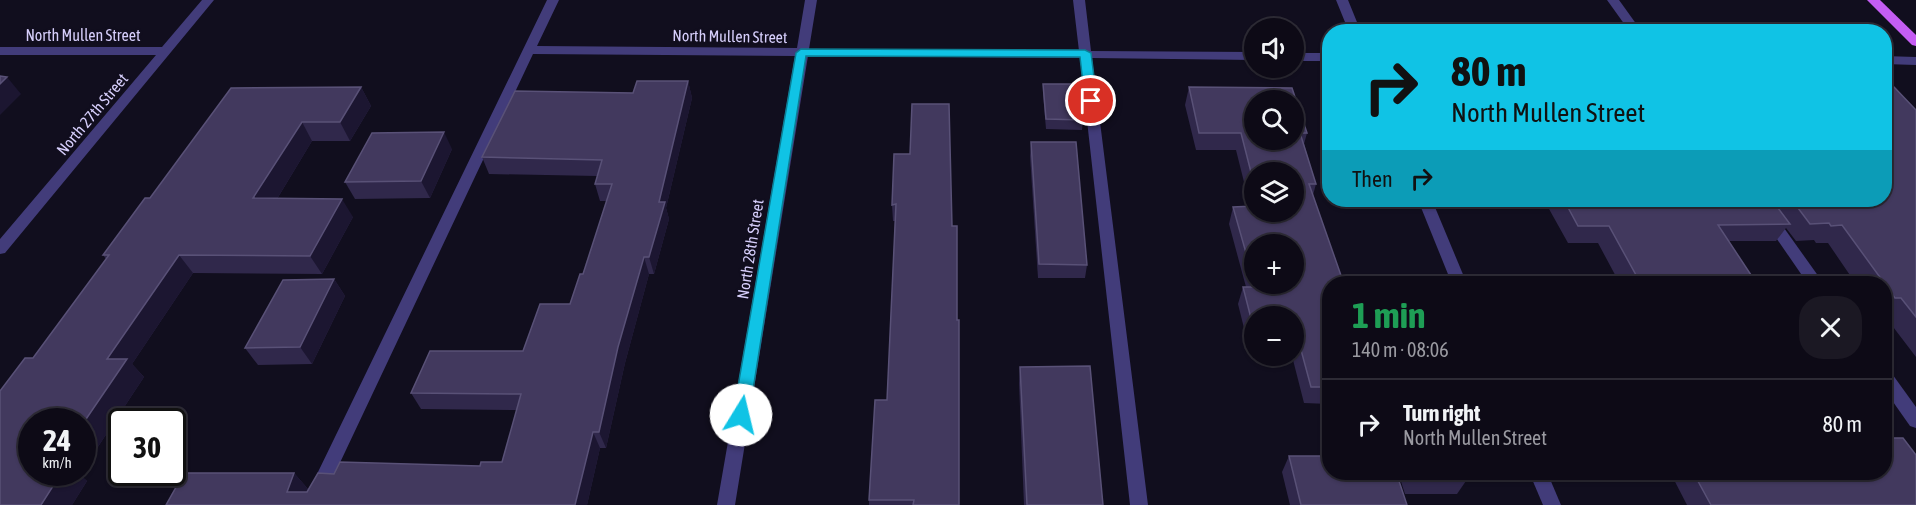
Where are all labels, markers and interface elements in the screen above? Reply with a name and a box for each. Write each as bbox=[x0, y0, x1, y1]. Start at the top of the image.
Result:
map controls bbox=[1244, 18, 1304, 366]
button: sound bbox=[1244, 18, 1304, 78]
street label: North Mullen Street bbox=[25, 26, 141, 44]
street label: North Mullen Street bbox=[672, 26, 788, 46]
text: 80 m bbox=[1451, 47, 1526, 95]
icon: right bbox=[1352, 48, 1430, 126]
street label: North 27th Street bbox=[53, 69, 132, 158]
pin bbox=[1065, 75, 1116, 126]
icon: arrive bbox=[1074, 84, 1107, 117]
button: search bbox=[1244, 90, 1304, 150]
text: North Mullen Street bbox=[1451, 97, 1645, 128]
button: layers bbox=[1244, 162, 1304, 222]
icon: right bbox=[1405, 162, 1438, 195]
text: Then bbox=[1352, 166, 1393, 192]
street label: North 28th Street bbox=[733, 197, 767, 300]
button: + bbox=[1244, 234, 1304, 294]
text: 1 min bbox=[1352, 294, 1426, 336]
button: close bbox=[1799, 296, 1862, 359]
button: − bbox=[1244, 306, 1304, 366]
text: 140 m · 08:06 bbox=[1352, 338, 1449, 361]
position arrow bbox=[709, 383, 773, 447]
text: Turn right bbox=[1403, 400, 1480, 426]
speed limit sign: 30 bbox=[108, 408, 186, 486]
icon: right bbox=[1352, 408, 1385, 441]
text: 80 m bbox=[1822, 411, 1862, 437]
text: 24 bbox=[43, 423, 71, 457]
text: North Mullen Street bbox=[1403, 426, 1547, 449]
text: km/h bbox=[42, 454, 72, 471]

